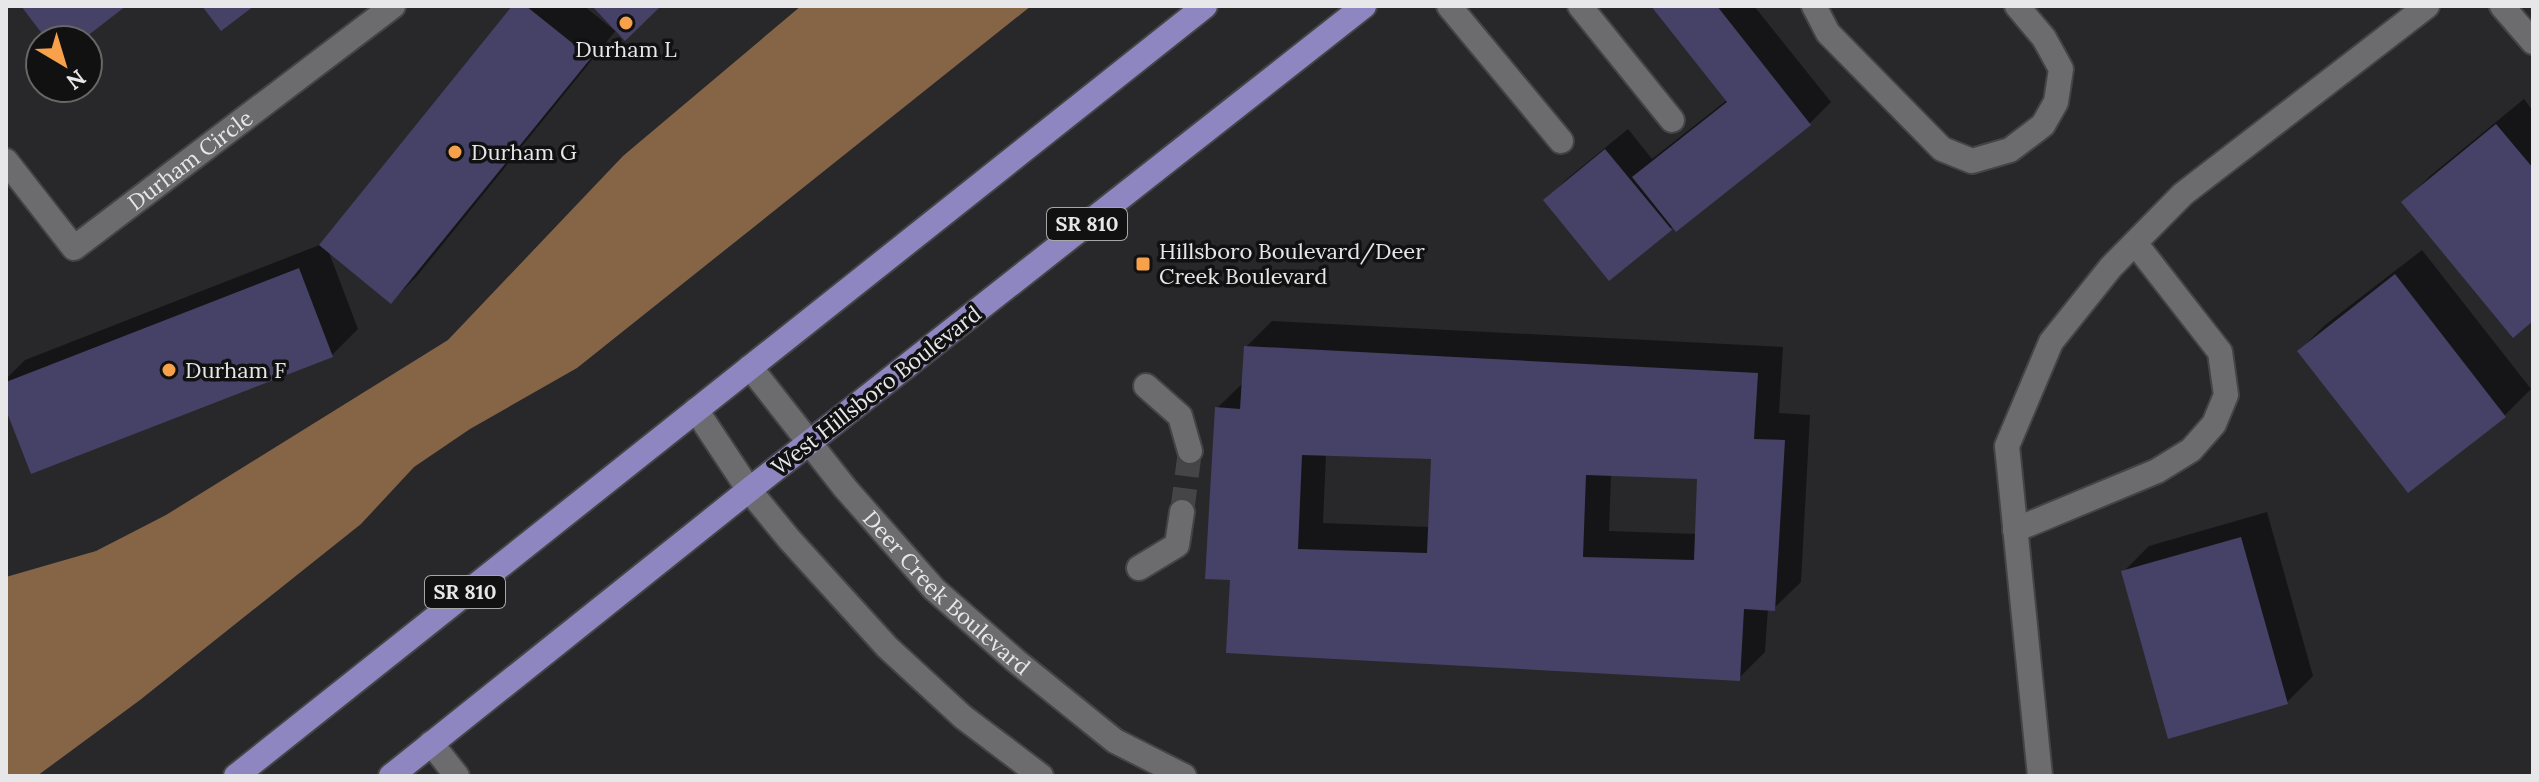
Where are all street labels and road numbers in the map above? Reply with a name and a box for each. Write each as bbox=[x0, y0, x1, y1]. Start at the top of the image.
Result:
street label: Durham Circle bbox=[122, 104, 258, 216]
road number: SR 810 bbox=[1047, 208, 1127, 240]
street label: West Hillsboro Boulevard bbox=[765, 299, 987, 481]
street label: Deer Creek Boulevard bbox=[857, 504, 1036, 681]
road number: SR 810 bbox=[425, 576, 505, 608]

